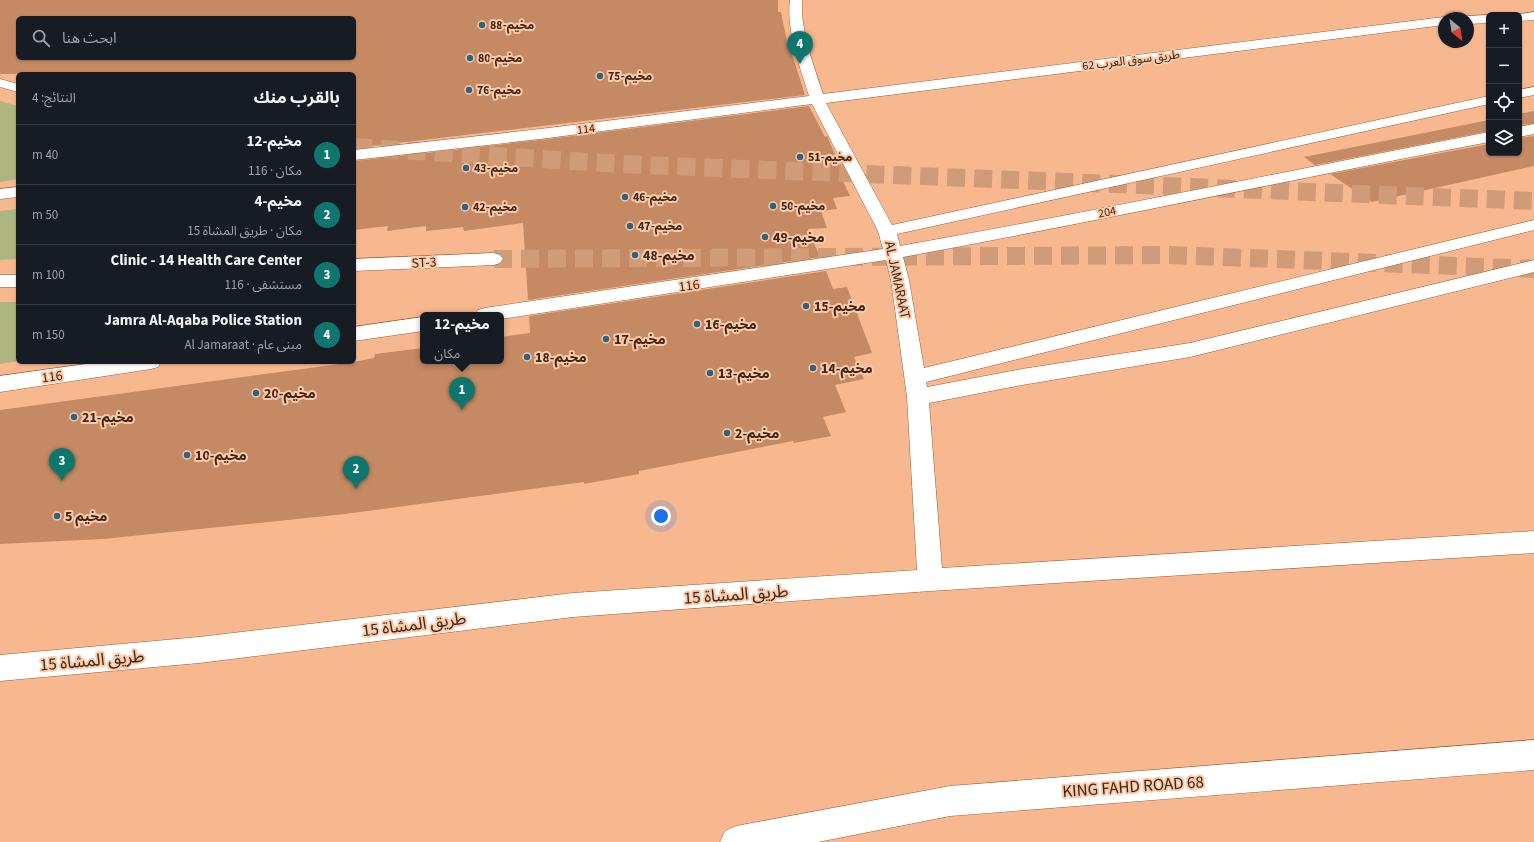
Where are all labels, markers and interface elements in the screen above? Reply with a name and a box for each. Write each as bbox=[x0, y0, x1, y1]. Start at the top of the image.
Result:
north arrow bbox=[1438, 12, 1474, 48]
map controls bbox=[1486, 12, 1522, 156]
button: + bbox=[1486, 12, 1522, 48]
search box bbox=[16, 16, 356, 60]
place label: مخيم-88 bbox=[490, 17, 534, 34]
marker: مخيم-88 bbox=[477, 20, 487, 30]
icon: search bbox=[30, 27, 52, 49]
text: ابحث هنا bbox=[62, 28, 117, 49]
pin: 4 bbox=[787, 31, 813, 64]
street label: طريق سوق العرب 62 bbox=[1081, 46, 1181, 75]
button: − bbox=[1486, 48, 1522, 84]
place label: مخيم-80 bbox=[478, 50, 522, 67]
marker: مخيم-80 bbox=[465, 53, 475, 63]
place label: مخيم-75 bbox=[608, 68, 652, 85]
marker: مخيم-75 bbox=[595, 71, 605, 81]
place label: مخيم-76 bbox=[477, 82, 521, 99]
button: locate bbox=[1486, 84, 1522, 120]
marker: مخيم-76 bbox=[464, 85, 474, 95]
text: بالقرب منك bbox=[254, 86, 340, 110]
text: النتائج: 4 bbox=[32, 89, 76, 107]
street label: 114 bbox=[576, 120, 596, 139]
button: layers bbox=[1486, 120, 1522, 156]
text: مخيم-12 bbox=[247, 131, 302, 152]
text: 40 m bbox=[32, 146, 58, 164]
text: 1 bbox=[324, 146, 330, 164]
place label: مخيم-51 bbox=[808, 149, 852, 166]
marker: مخيم-51 bbox=[795, 152, 805, 162]
place label: مخيم-43 bbox=[474, 160, 518, 177]
text: مكان · 116 bbox=[248, 162, 302, 180]
marker: مخيم-43 bbox=[461, 163, 471, 173]
place label: مخيم-46 bbox=[633, 189, 677, 206]
text: مخيم-4 bbox=[255, 191, 302, 212]
marker: مخيم-46 bbox=[620, 192, 630, 202]
place label: مخيم-50 bbox=[781, 198, 825, 215]
place label: مخيم-42 bbox=[473, 199, 517, 216]
marker: مخيم-50 bbox=[768, 201, 778, 211]
marker: مخيم-42 bbox=[460, 202, 470, 212]
street label: 204 bbox=[1097, 202, 1118, 223]
text: 50 m bbox=[32, 206, 58, 224]
text: 2 bbox=[324, 206, 330, 224]
place label: مخيم-47 bbox=[638, 218, 682, 235]
marker: مخيم-47 bbox=[625, 221, 635, 231]
text: مكان · طريق المشاة 15 bbox=[187, 222, 302, 240]
place label: مخيم-49 bbox=[773, 228, 825, 248]
marker: مخيم-49 bbox=[760, 232, 770, 242]
street label: AL JAMARAAT bbox=[879, 239, 915, 321]
place label: مخيم-48 bbox=[643, 246, 695, 266]
text: Clinic - 14 Health Care Center bbox=[111, 250, 302, 271]
marker: مخيم-48 bbox=[630, 250, 640, 260]
street label: ST-3 bbox=[411, 252, 437, 274]
text: 100 m bbox=[32, 266, 65, 284]
text: 3 bbox=[324, 266, 330, 284]
street label: 116 bbox=[677, 275, 701, 297]
text: مستشفى · 116 bbox=[224, 276, 302, 294]
place label: مخيم-15 bbox=[814, 297, 866, 317]
marker: مخيم-15 bbox=[801, 301, 811, 311]
text: Jamra Al-Aqaba Police Station bbox=[104, 310, 302, 331]
popup bbox=[420, 312, 504, 364]
text: مخيم-12 bbox=[434, 314, 490, 335]
place label: مخيم-16 bbox=[705, 315, 757, 335]
marker: مخيم-16 bbox=[692, 319, 702, 329]
text: 150 m bbox=[32, 326, 65, 344]
text: 4 bbox=[324, 326, 330, 344]
place label: مخيم-17 bbox=[614, 330, 666, 350]
marker: مخيم-17 bbox=[601, 334, 611, 344]
text: مبنى عام · Al Jamaraat bbox=[184, 336, 302, 354]
text: مكان bbox=[434, 345, 460, 363]
place label: مخيم-18 bbox=[535, 348, 587, 368]
marker: مخيم-18 bbox=[522, 352, 532, 362]
place label: مخيم-14 bbox=[821, 359, 873, 379]
marker: مخيم-14 bbox=[808, 363, 818, 373]
place label: مخيم-13 bbox=[718, 364, 770, 384]
street label: 116 bbox=[40, 366, 64, 388]
marker: مخيم-13 bbox=[705, 368, 715, 378]
pin: 1 bbox=[449, 377, 475, 410]
place label: مخيم-20 bbox=[264, 384, 316, 404]
marker: مخيم-20 bbox=[251, 388, 261, 398]
place label: مخيم-21 bbox=[82, 408, 134, 428]
marker: مخيم-21 bbox=[69, 412, 79, 422]
place label: مخيم-2 bbox=[735, 424, 779, 444]
marker: مخيم-2 bbox=[722, 428, 732, 438]
place label: مخيم-10 bbox=[195, 446, 247, 466]
pin: 3 bbox=[49, 448, 75, 481]
marker: مخيم-10 bbox=[182, 450, 192, 460]
pin: 2 bbox=[343, 456, 369, 489]
your location bbox=[651, 506, 671, 526]
place label: مخيم 5 bbox=[65, 507, 108, 527]
marker: مخيم 5 bbox=[52, 511, 62, 521]
street label: طريق المشاة 15 bbox=[683, 579, 789, 611]
street label: طريق المشاة 15 bbox=[361, 607, 468, 643]
street label: طريق المشاة 15 bbox=[39, 644, 145, 678]
street label: KING FAHD ROAD 68 bbox=[1061, 770, 1205, 804]

